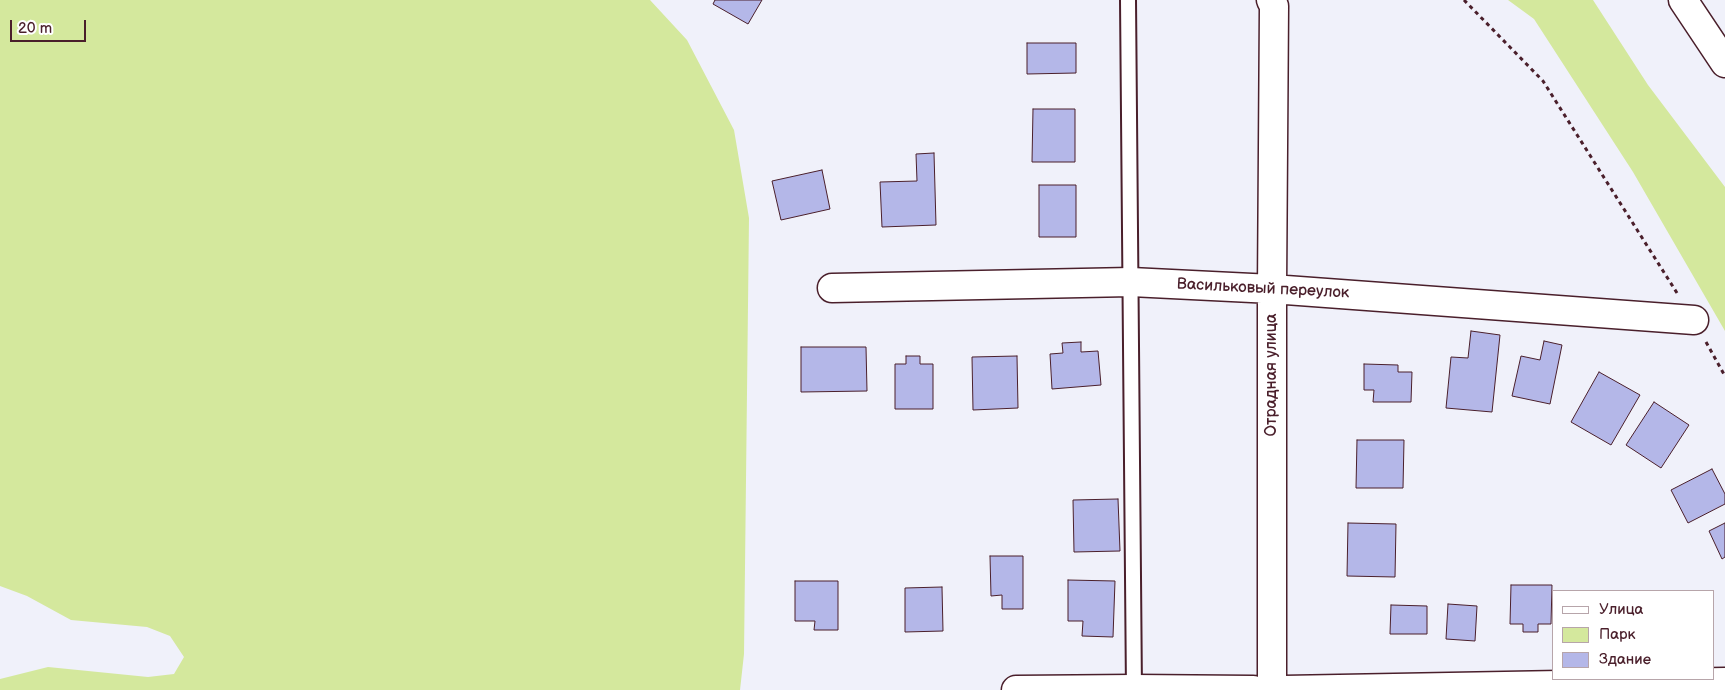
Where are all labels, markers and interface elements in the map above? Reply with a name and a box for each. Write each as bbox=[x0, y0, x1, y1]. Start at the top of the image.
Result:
scale bar bbox=[12, 10, 89, 42]
text: 20 m bbox=[18, 19, 52, 38]
street label: Васильковый переулок bbox=[1176, 275, 1350, 303]
street label: Отрадная улица bbox=[1262, 313, 1282, 437]
legend bbox=[1552, 590, 1715, 680]
text: Улица bbox=[1599, 600, 1643, 619]
text: Парк bbox=[1599, 625, 1636, 644]
text: Здание bbox=[1599, 650, 1651, 669]

